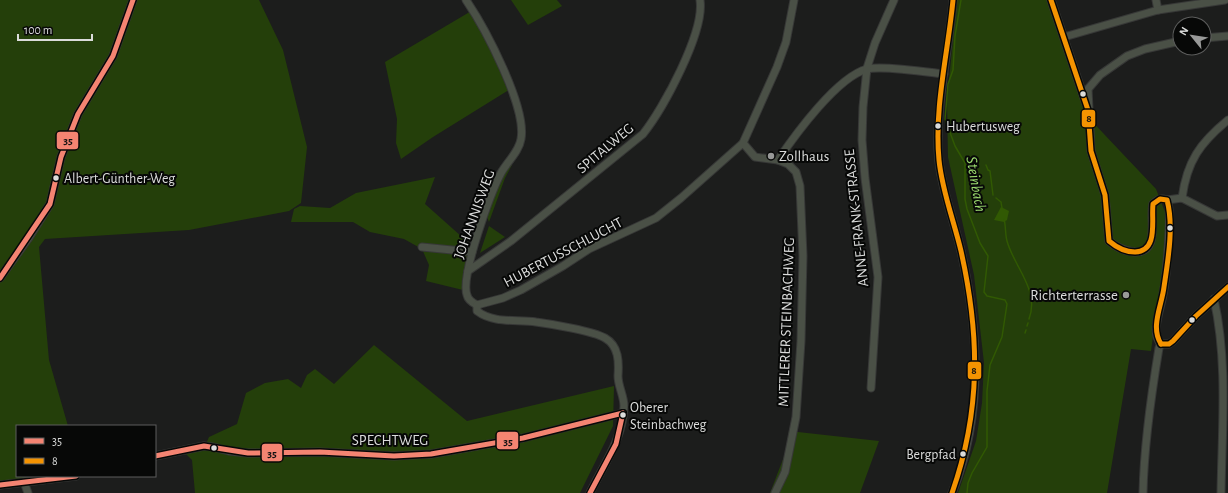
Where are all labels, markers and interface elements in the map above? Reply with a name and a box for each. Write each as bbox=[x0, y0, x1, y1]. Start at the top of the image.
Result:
scale bar bbox=[18, 16, 92, 42]
north arrow bbox=[1172, 16, 1212, 56]
text: 100 m bbox=[24, 24, 52, 36]
text: N bbox=[1177, 25, 1190, 37]
unlabelled marker bbox=[1078, 89, 1088, 99]
line badge: 8 bbox=[1081, 109, 1096, 128]
text: 8 bbox=[1086, 113, 1092, 124]
place label: Hubertusweg bbox=[946, 120, 1020, 134]
street label: SPITALWEG bbox=[574, 121, 636, 176]
marker: Hubertusweg bbox=[933, 121, 943, 131]
line badge: 35 bbox=[56, 131, 79, 150]
text: 35 bbox=[63, 135, 73, 146]
street label: ANNE-FRANK-STRASSE bbox=[842, 148, 871, 288]
place label: Zollhaus bbox=[779, 149, 829, 164]
marker: Zollhaus bbox=[766, 151, 776, 161]
water label: Steinbach bbox=[963, 155, 989, 213]
street label: JOHANNISWEG bbox=[451, 168, 498, 261]
place label: Albert-Günther-Weg bbox=[64, 172, 175, 186]
marker: Albert-Günther-Weg bbox=[51, 173, 61, 183]
street label: HUBERTUSSCHLUCHT bbox=[501, 214, 626, 290]
unlabelled marker bbox=[1165, 223, 1175, 233]
street label: MITTLERER STEINBACHWEG bbox=[776, 237, 797, 407]
place label: Richterterrasse bbox=[1030, 288, 1118, 303]
marker: Richterterrasse bbox=[1121, 290, 1131, 300]
unlabelled marker bbox=[1187, 315, 1197, 325]
line badge: 8 bbox=[967, 361, 982, 380]
text: 8 bbox=[971, 365, 977, 376]
place label: Oberer Steinbachweg bbox=[630, 401, 707, 432]
marker: Oberer Steinbachweg bbox=[618, 410, 628, 420]
legend bbox=[16, 425, 156, 477]
line badge: 35 bbox=[496, 431, 519, 450]
street label: SPECHTWEG bbox=[352, 433, 428, 448]
text: 35 bbox=[52, 435, 62, 447]
text: 35 bbox=[503, 436, 513, 447]
unlabelled marker bbox=[209, 443, 219, 453]
line badge: 35 bbox=[261, 443, 283, 462]
text: 35 bbox=[267, 448, 277, 459]
place label: Bergpfad bbox=[906, 448, 956, 462]
marker: Bergpfad bbox=[958, 449, 968, 459]
text: 8 bbox=[52, 455, 58, 467]

